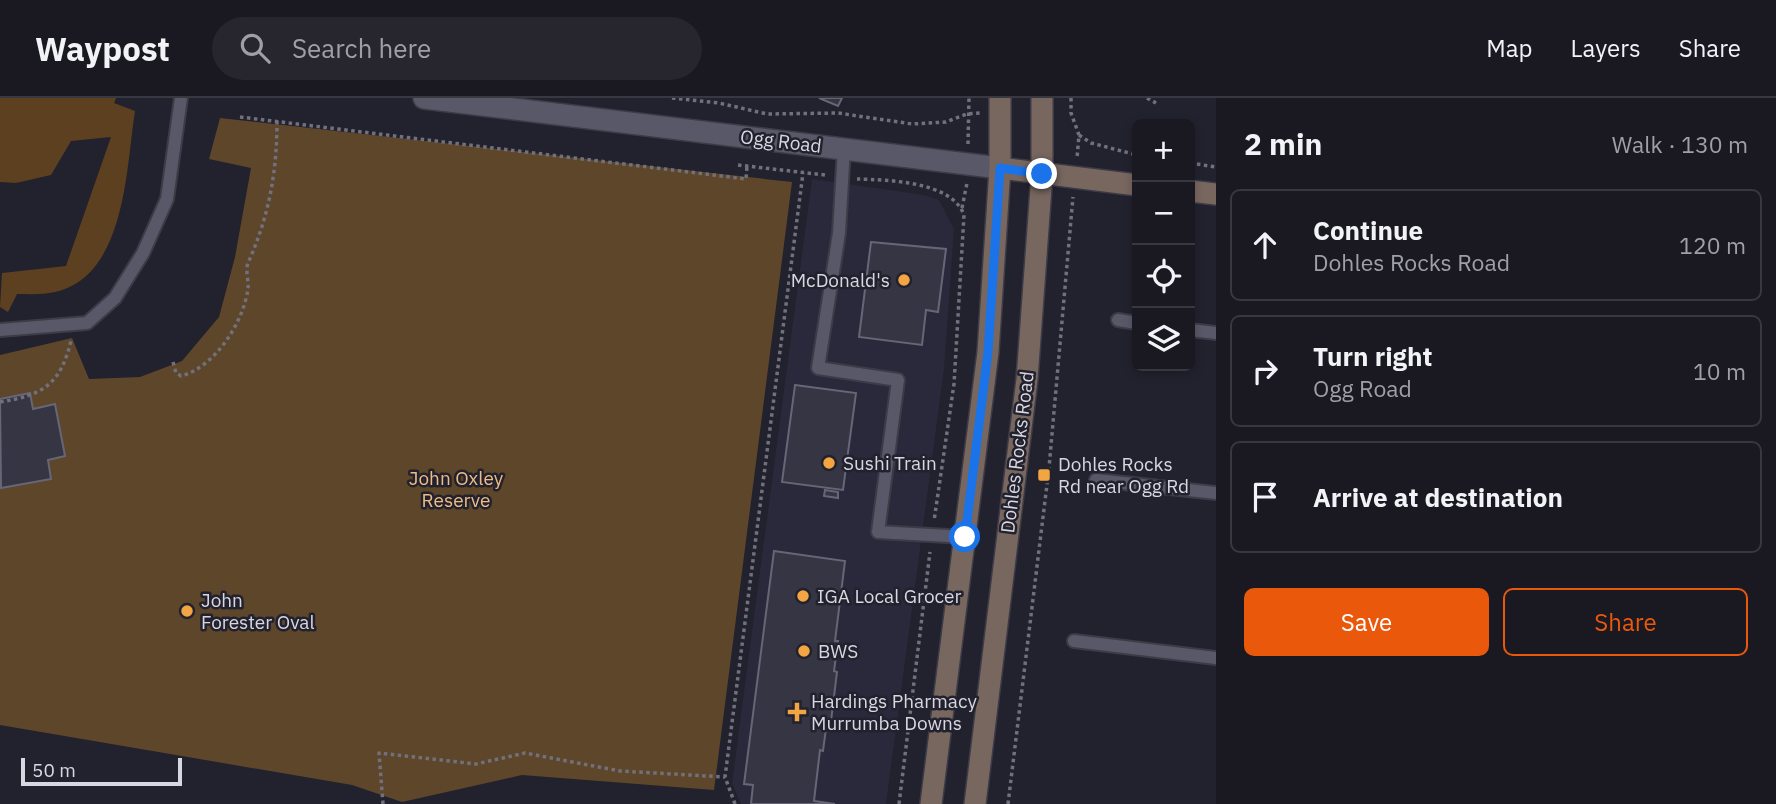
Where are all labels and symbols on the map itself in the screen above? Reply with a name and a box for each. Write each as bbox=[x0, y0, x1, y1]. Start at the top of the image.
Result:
street label: Ogg Road bbox=[739, 124, 823, 158]
route end bbox=[1026, 158, 1057, 189]
place label: McDonald's bbox=[791, 268, 890, 292]
marker: McDonald's bbox=[896, 272, 912, 288]
street label: Dohles Rocks Road bbox=[995, 370, 1039, 534]
place label: Sushi Train bbox=[843, 451, 937, 475]
place label: Dohles Rocks Rd near Ogg Rd bbox=[1058, 452, 1189, 498]
marker: Sushi Train bbox=[821, 455, 837, 471]
park label: John Oxley Reserve bbox=[409, 466, 504, 512]
marker: Dohles Rocks Rd near Ogg Rd bbox=[1036, 467, 1052, 483]
route start bbox=[949, 521, 980, 552]
place label: IGA Local Grocer bbox=[817, 584, 961, 608]
place label: John Forester Oval bbox=[201, 588, 315, 634]
marker: IGA Local Grocer bbox=[795, 588, 811, 604]
marker: John Forester Oval bbox=[179, 603, 195, 619]
place label: BWS bbox=[818, 639, 858, 663]
marker: BWS bbox=[796, 643, 812, 659]
place label: Hardings Pharmacy Murrumba Downs bbox=[811, 689, 977, 735]
marker: Hardings Pharmacy Murrumba Downs bbox=[789, 704, 805, 720]
scale bar bbox=[21, 755, 182, 787]

